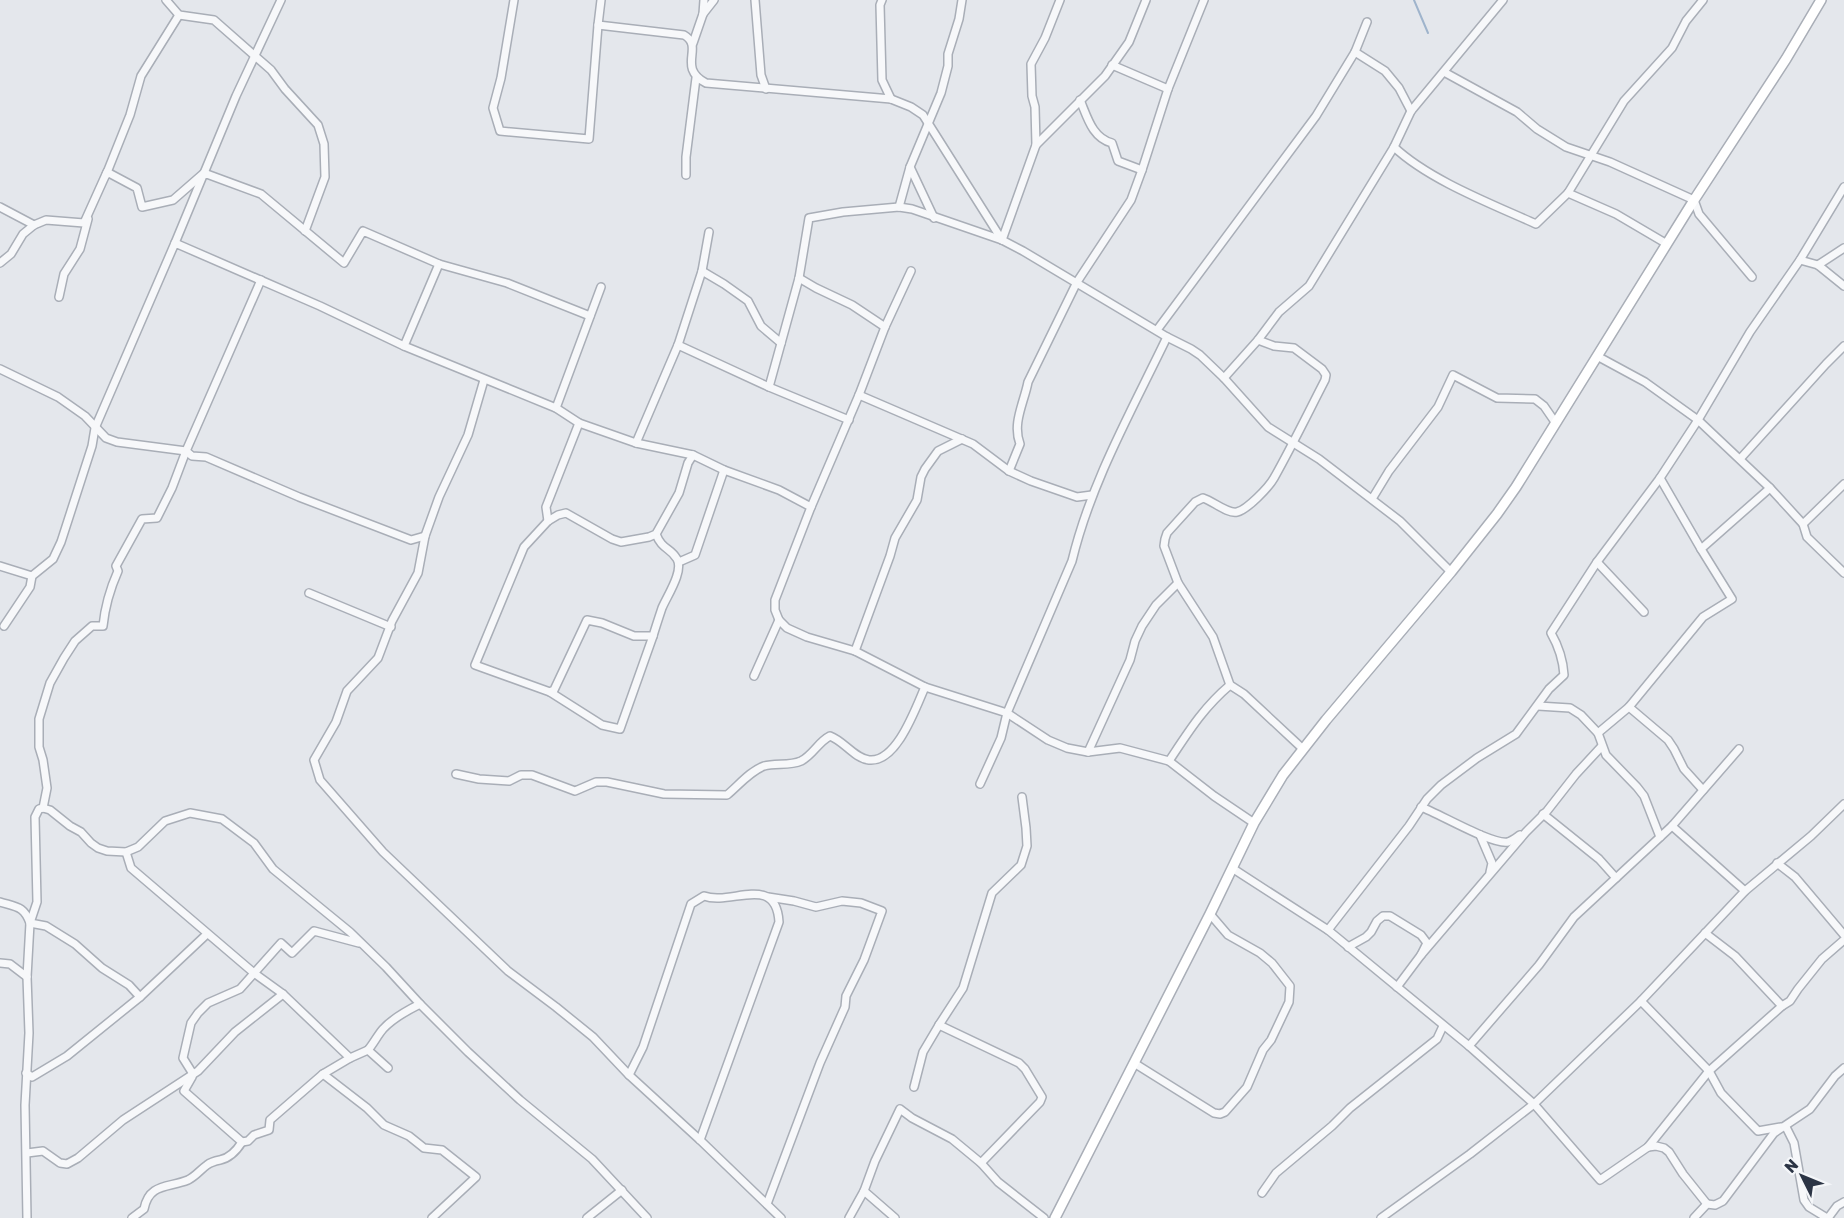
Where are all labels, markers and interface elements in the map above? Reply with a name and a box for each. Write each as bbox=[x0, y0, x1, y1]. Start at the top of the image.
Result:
north arrow bbox=[1772, 1146, 1832, 1206]
text: N bbox=[1781, 1155, 1802, 1177]

